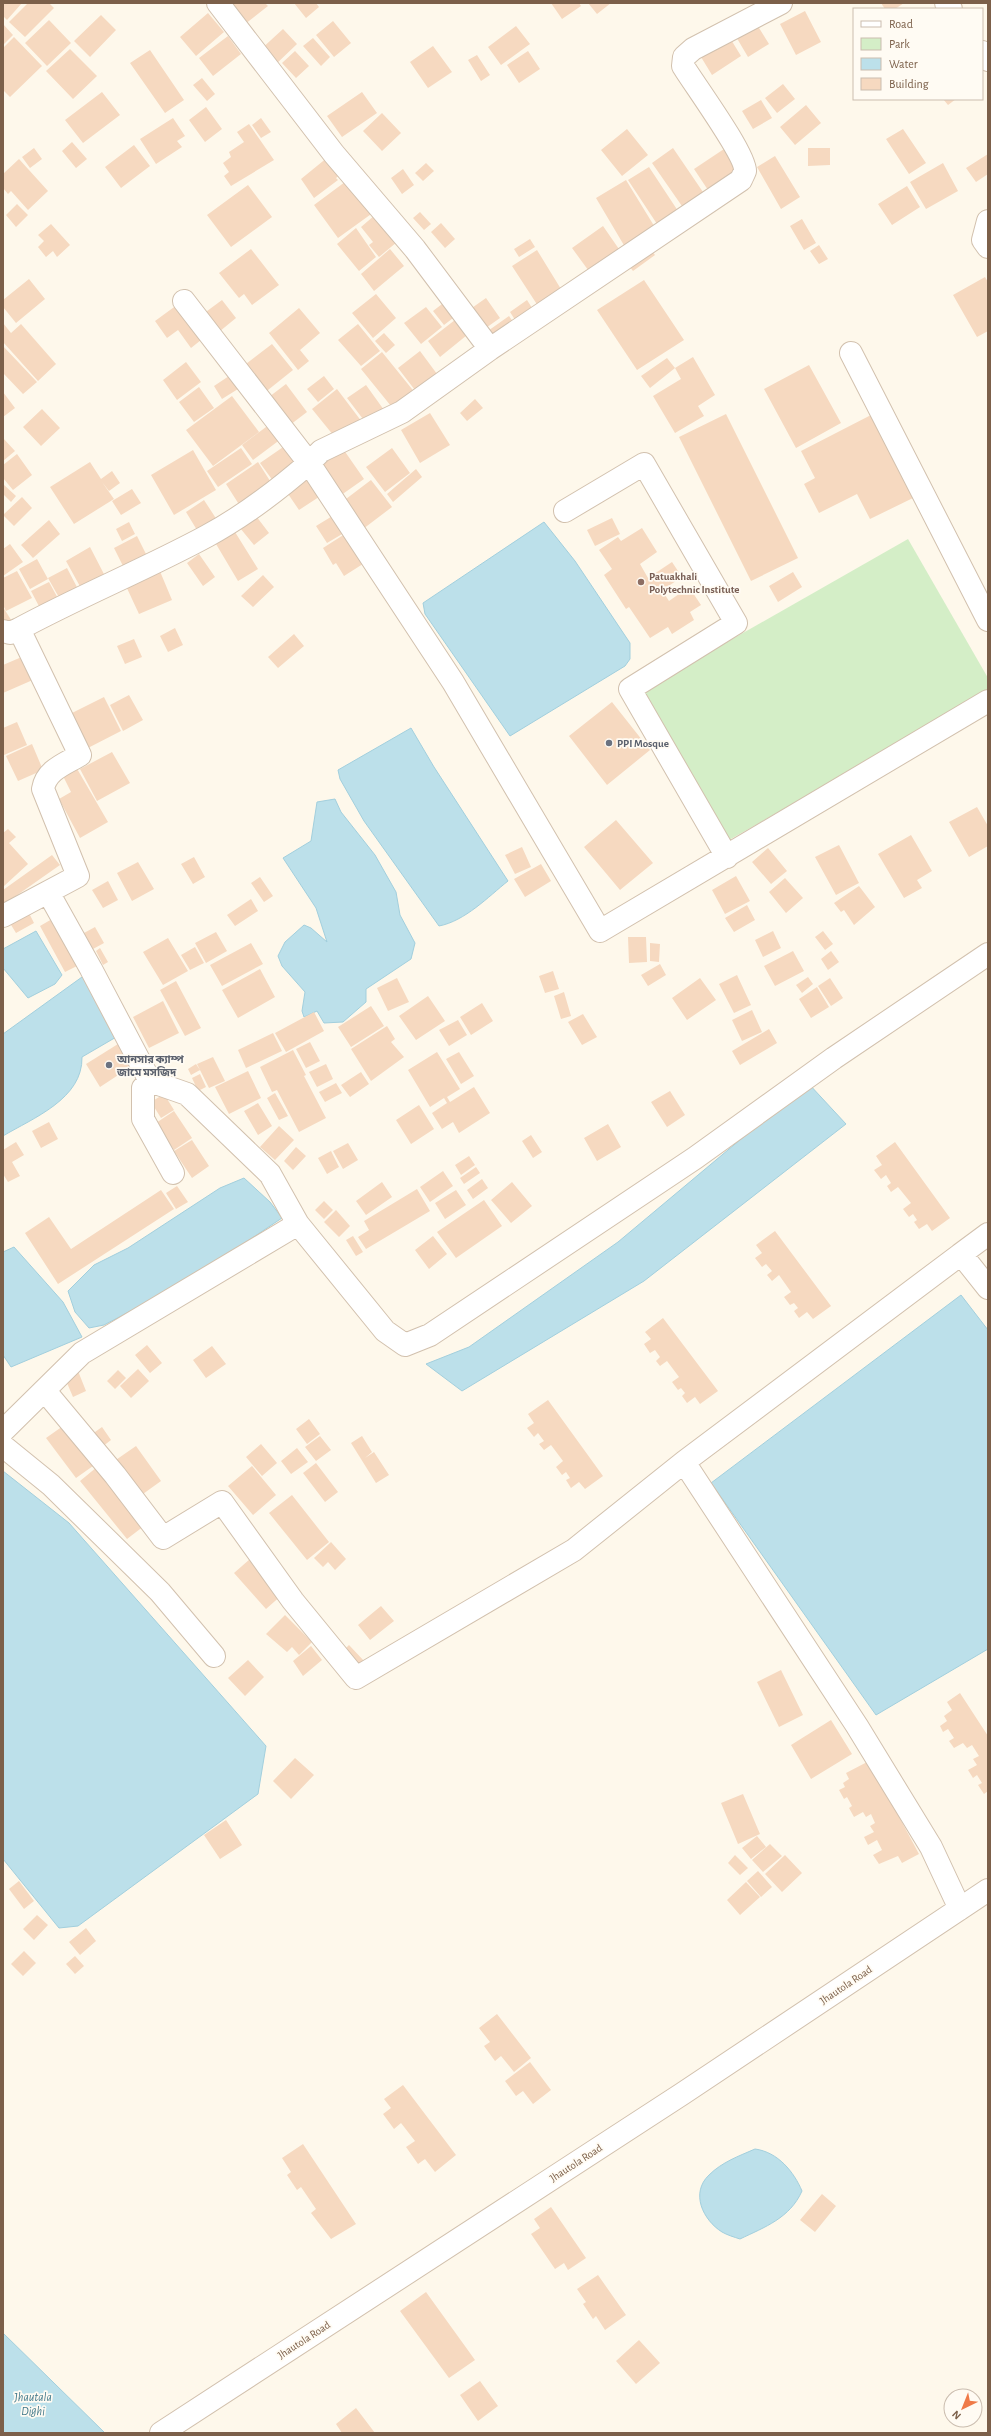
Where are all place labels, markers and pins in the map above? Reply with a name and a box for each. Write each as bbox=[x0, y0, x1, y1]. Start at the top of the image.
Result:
place label: Patuakhali Polytechnic Institute bbox=[649, 571, 740, 595]
marker: Patuakhali Polytechnic Institute bbox=[636, 577, 646, 587]
marker: PPI Mosque bbox=[604, 738, 614, 748]
place label: PPI Mosque bbox=[617, 738, 669, 749]
place label: আনসার ক্যাম্প জামে মসজিদ bbox=[116, 1054, 185, 1078]
marker: আনসার ক্যাম্প জামে মসজিদ bbox=[104, 1060, 114, 1070]

